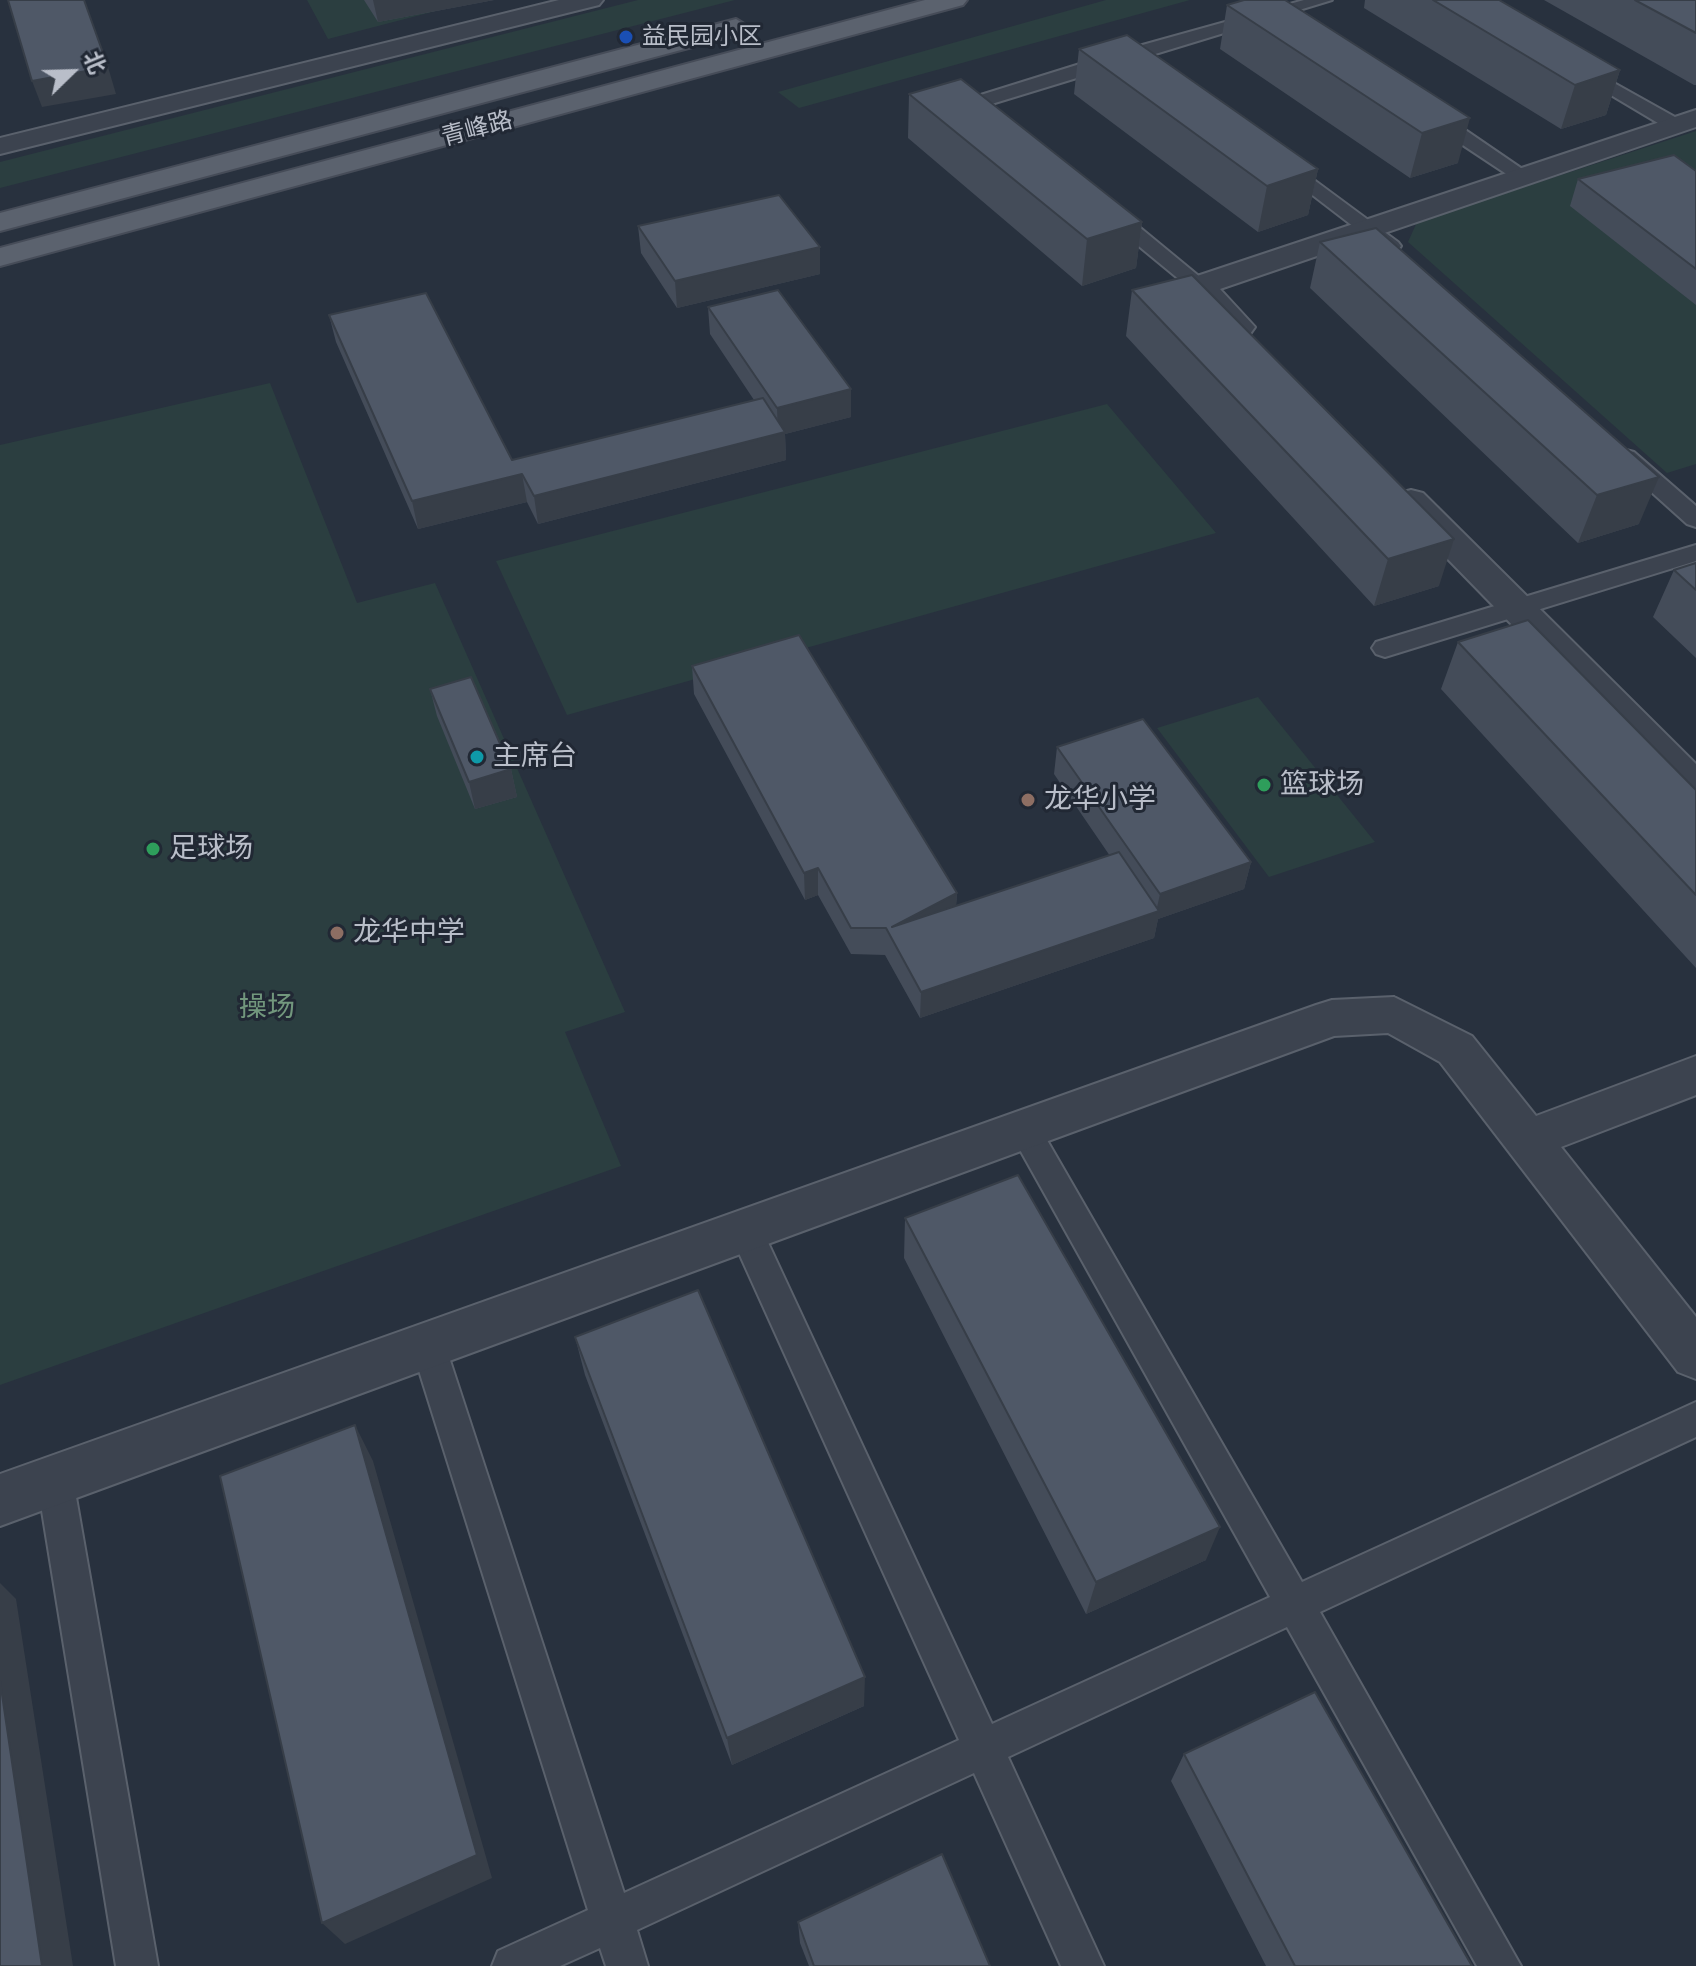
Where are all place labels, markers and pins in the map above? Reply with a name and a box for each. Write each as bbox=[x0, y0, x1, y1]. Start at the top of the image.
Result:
place label: 益民园小区 bbox=[642, 23, 762, 51]
marker: 益民园小区 bbox=[617, 28, 635, 46]
place label: 主席台 bbox=[493, 740, 577, 774]
marker: 主席台 bbox=[468, 748, 486, 766]
place label: 篮球场 bbox=[1280, 768, 1364, 802]
marker: 篮球场 bbox=[1255, 776, 1273, 794]
place label: 龙华小学 bbox=[1044, 783, 1156, 817]
marker: 龙华小学 bbox=[1019, 791, 1037, 809]
place label: 足球场 bbox=[169, 832, 253, 866]
marker: 足球场 bbox=[144, 840, 162, 858]
place label: 龙华中学 bbox=[353, 916, 465, 950]
marker: 龙华中学 bbox=[328, 924, 346, 942]

